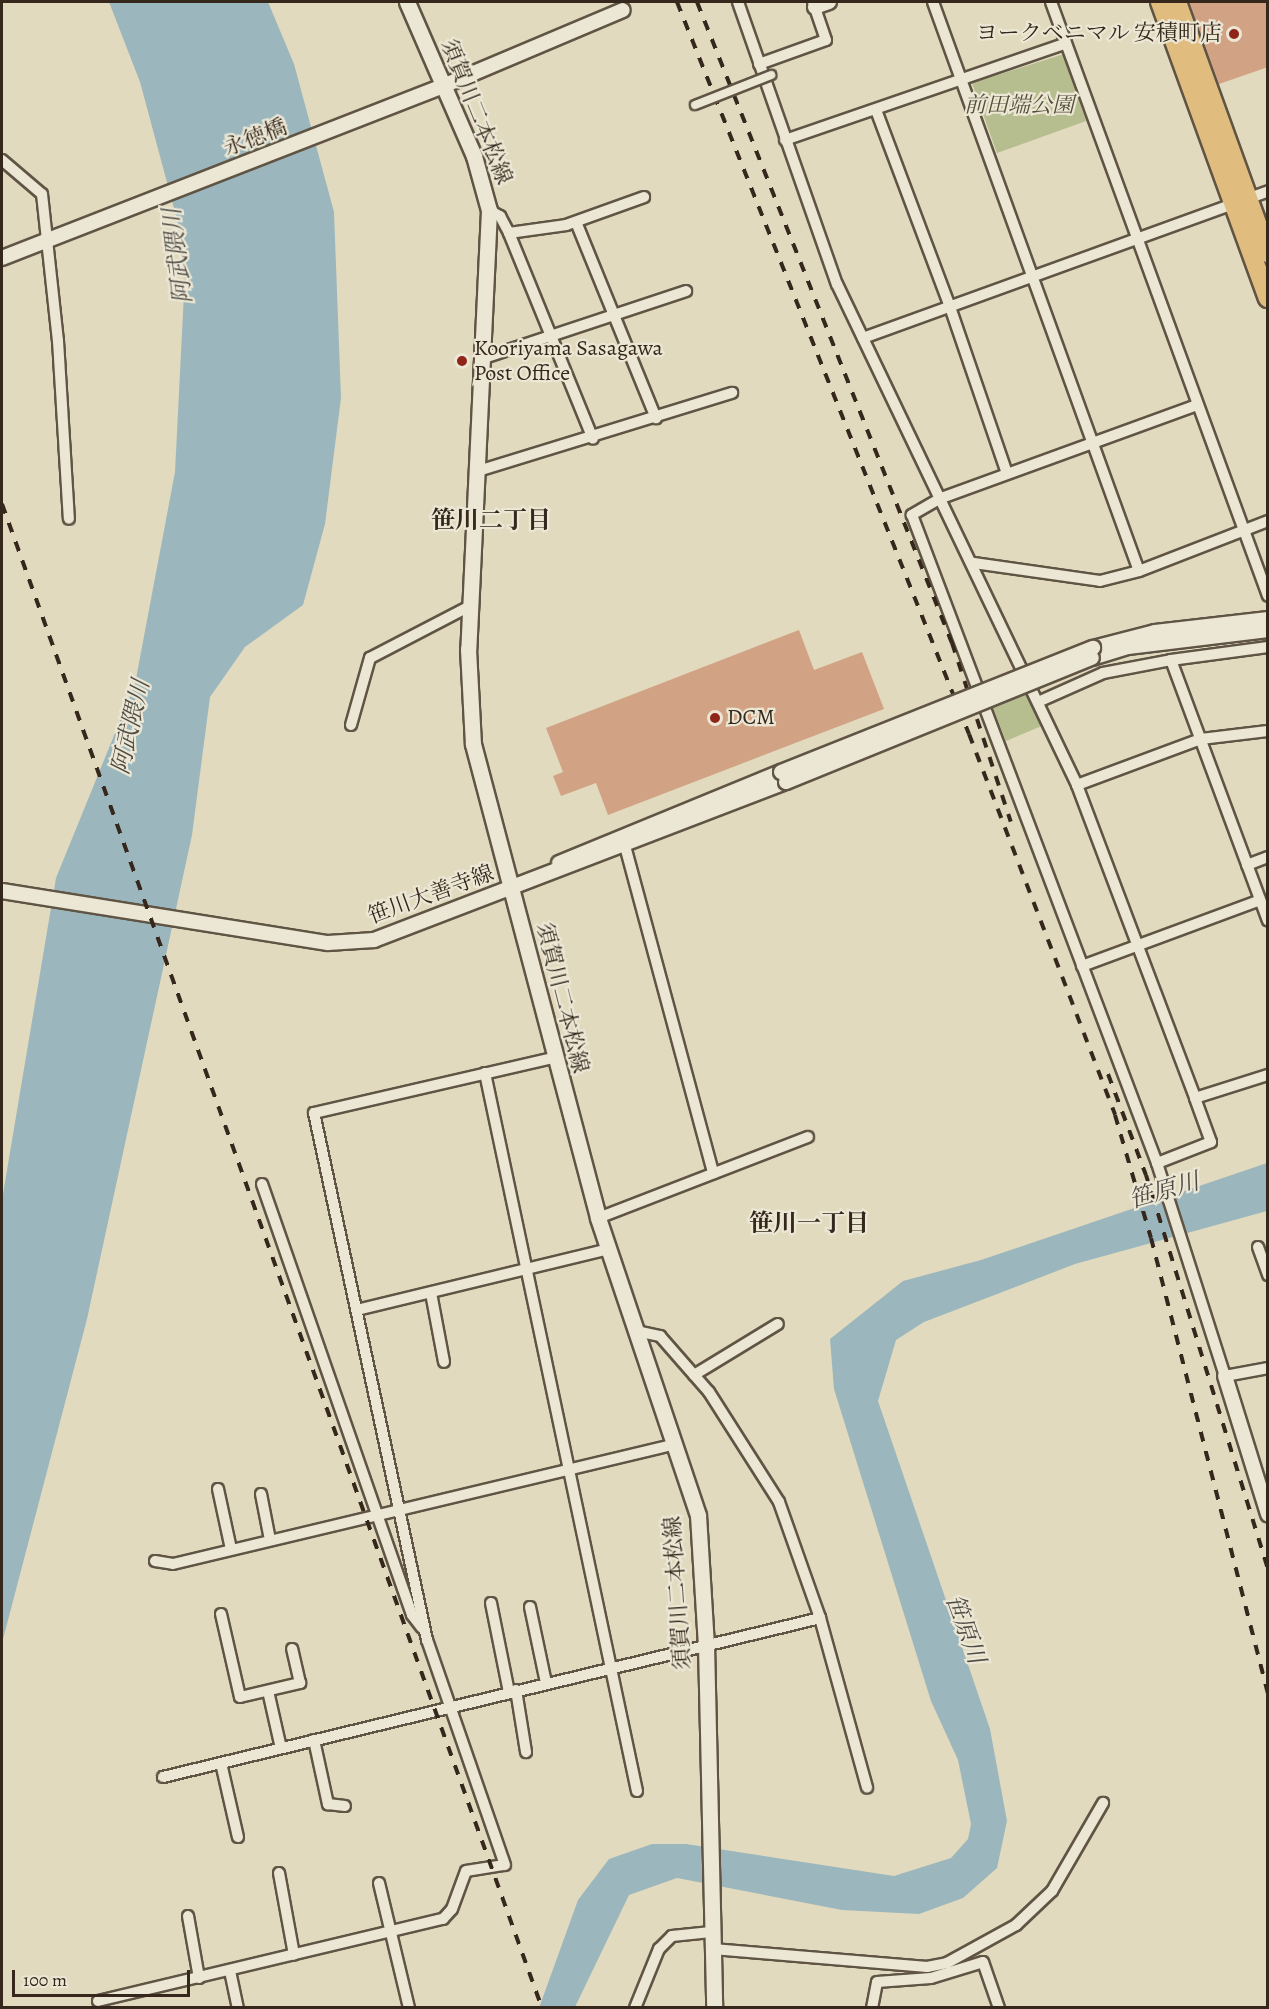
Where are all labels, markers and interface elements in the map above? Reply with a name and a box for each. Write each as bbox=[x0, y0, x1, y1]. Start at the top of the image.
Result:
place label: ヨークベニマル 安積町店 bbox=[976, 21, 1222, 47]
marker: ヨークベニマル 安積町店 bbox=[1227, 27, 1241, 41]
street label: 須賀川二本松線 bbox=[435, 36, 517, 188]
park label: 前田端公園 bbox=[964, 93, 1074, 119]
street label: 永徳橋 bbox=[219, 114, 291, 162]
water label: 阿武隈川 bbox=[158, 207, 198, 305]
place label: Kooriyama Sasagawa Post Office bbox=[474, 335, 663, 386]
marker: Kooriyama Sasagawa Post Office bbox=[455, 354, 469, 368]
district label: 笹川二丁目 bbox=[431, 507, 551, 535]
water label: 阿武隈川 bbox=[106, 677, 156, 777]
place label: DCM bbox=[727, 705, 775, 731]
marker: DCM bbox=[708, 711, 722, 725]
street label: 笹川大善寺線 bbox=[364, 860, 498, 930]
street label: 須賀川二本松線 bbox=[531, 920, 593, 1076]
water label: 笹原川 bbox=[1125, 1167, 1203, 1215]
district label: 笹川一丁目 bbox=[749, 1210, 869, 1238]
street label: 須賀川二本松線 bbox=[659, 1515, 697, 1671]
water label: 笹原川 bbox=[939, 1590, 991, 1668]
scale bar bbox=[15, 1958, 194, 1996]
text: 100 m bbox=[23, 1968, 67, 1992]

